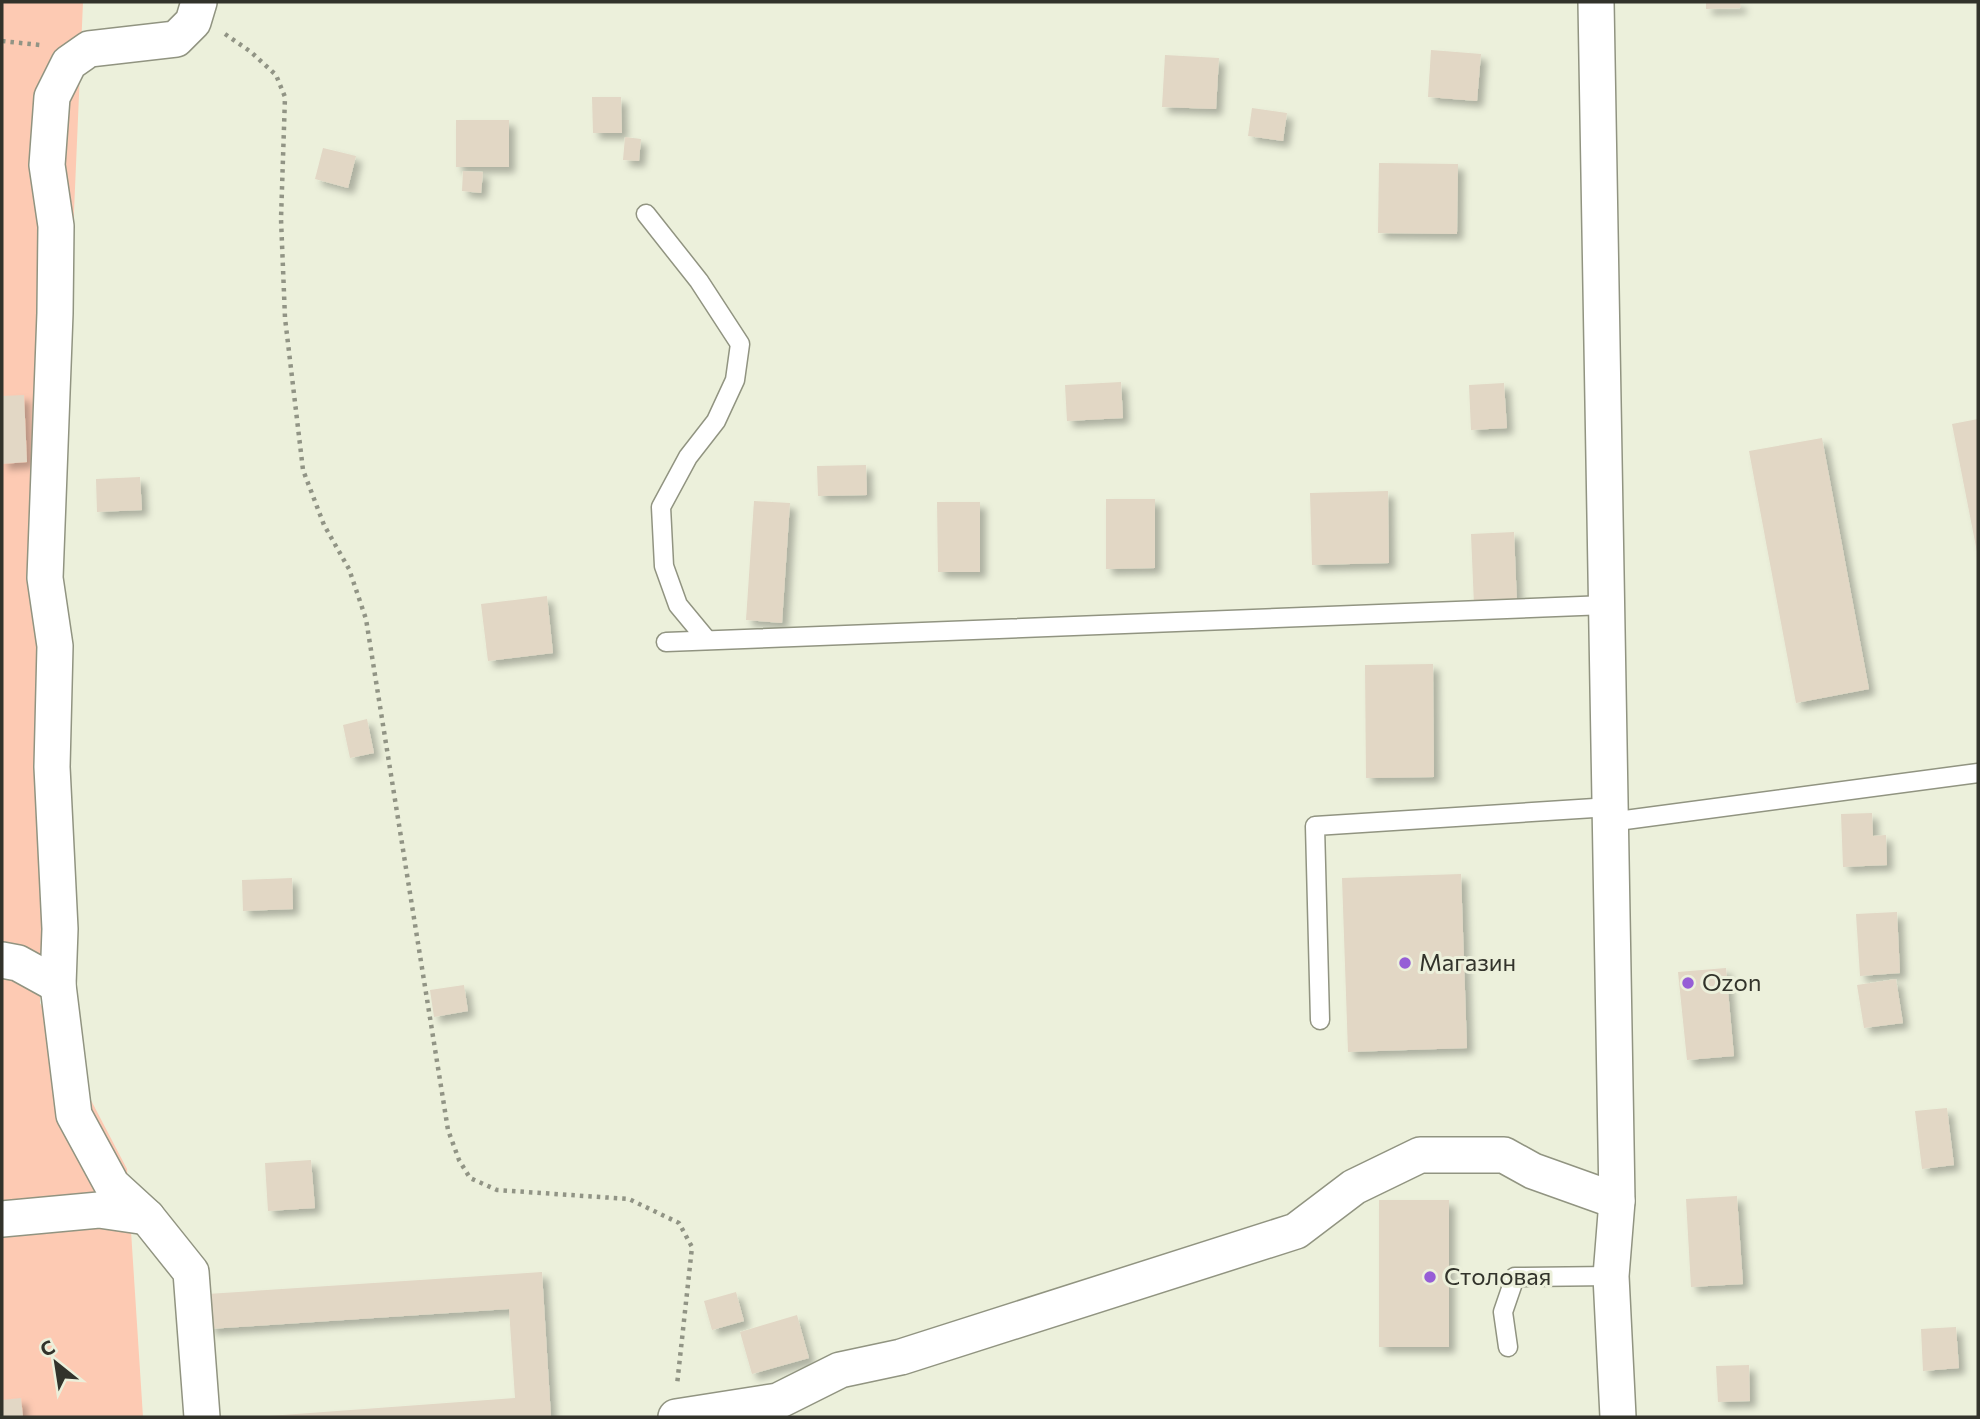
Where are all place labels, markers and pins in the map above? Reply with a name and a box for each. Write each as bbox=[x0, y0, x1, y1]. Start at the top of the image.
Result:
place label: Магазин bbox=[1419, 947, 1516, 976]
marker: Магазин bbox=[1397, 955, 1413, 971]
place label: Ozon bbox=[1702, 967, 1762, 996]
marker: Ozon bbox=[1680, 975, 1696, 991]
place label: Столовая bbox=[1444, 1261, 1551, 1290]
marker: Столовая bbox=[1422, 1269, 1438, 1285]

